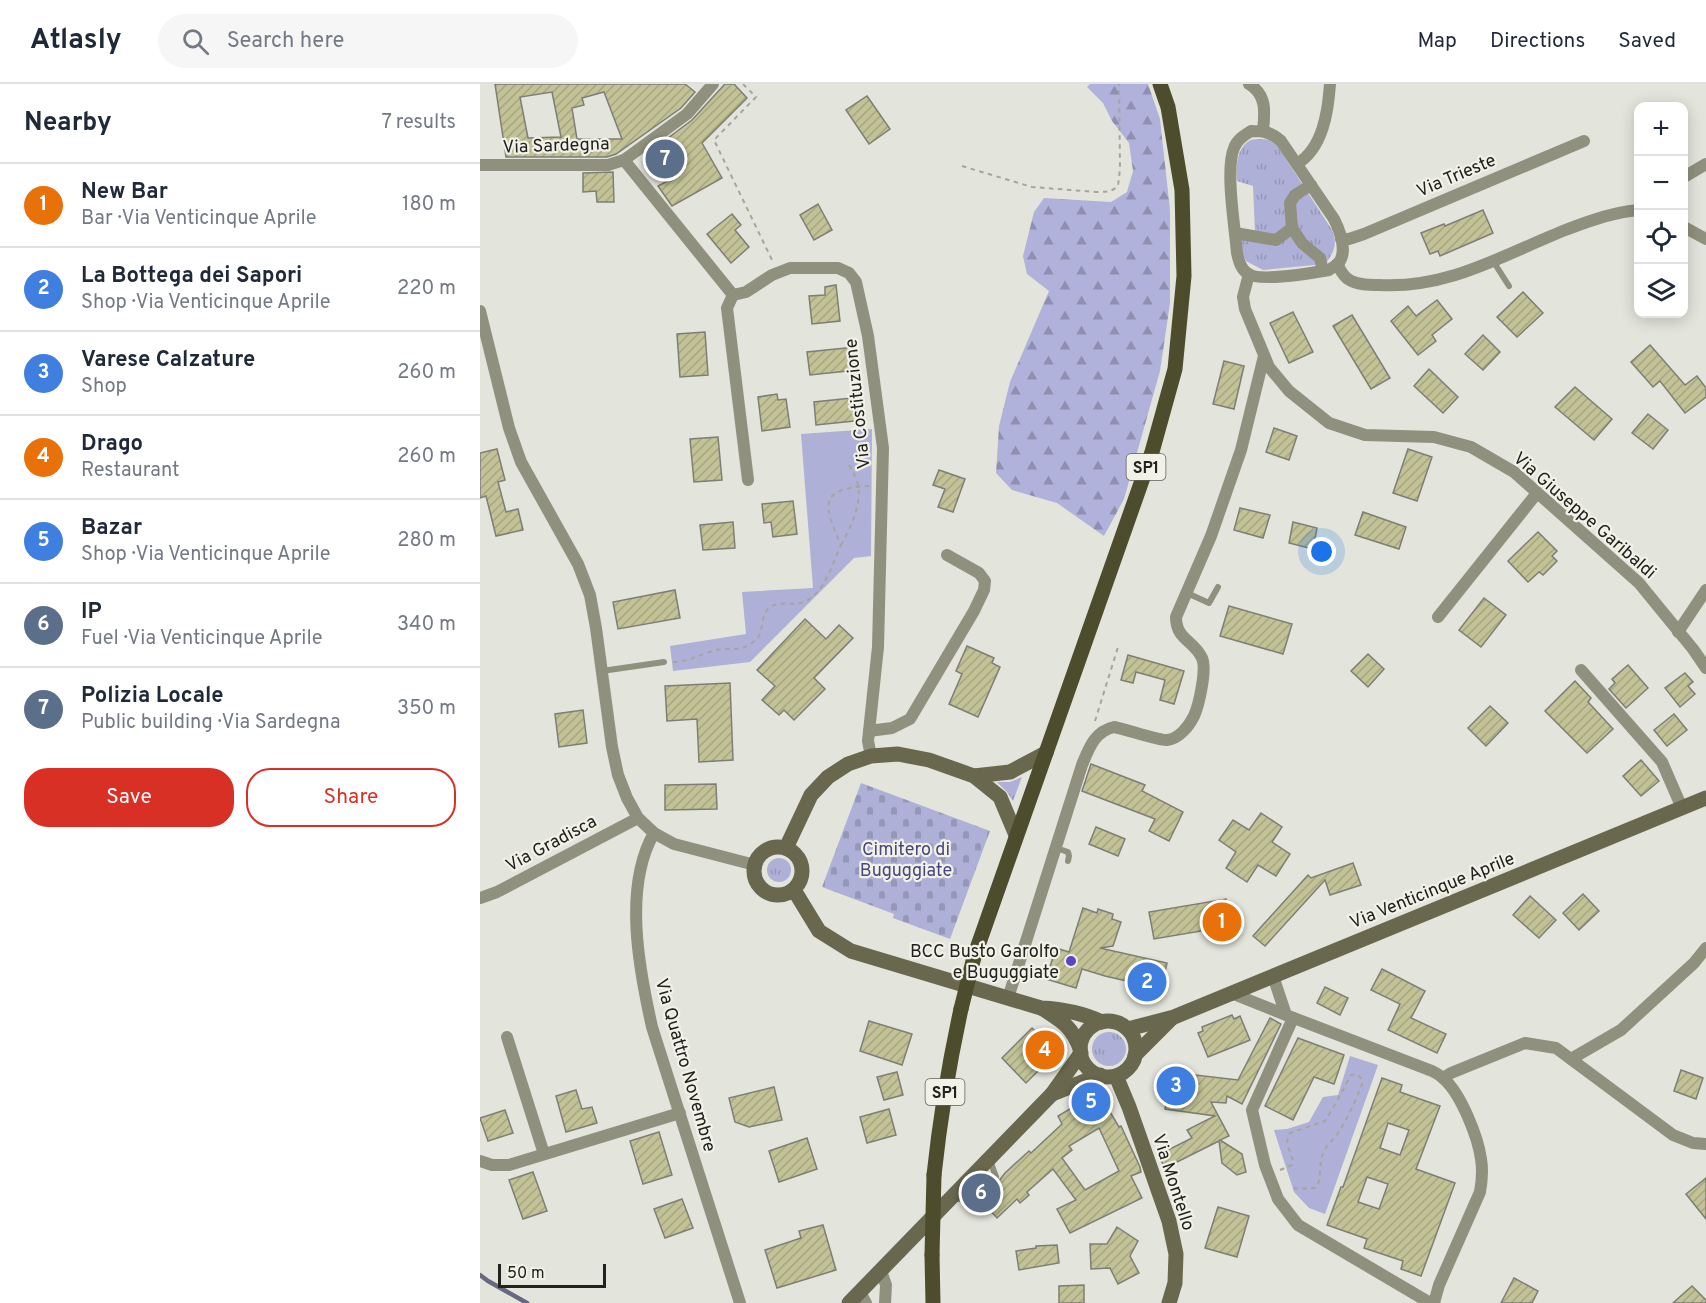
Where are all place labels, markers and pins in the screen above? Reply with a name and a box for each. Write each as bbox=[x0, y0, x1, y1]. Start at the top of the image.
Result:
pin: 7 bbox=[646, 136, 684, 182]
pin: 1 bbox=[1202, 900, 1242, 944]
place label: BCC Busto Garolfo e Buguggiate bbox=[910, 941, 1059, 985]
marker: BCC Busto Garolfo e Buguggiate bbox=[1064, 954, 1078, 968]
pin: 2 bbox=[1128, 960, 1166, 1004]
pin: 4 bbox=[1026, 1028, 1064, 1072]
pin: 3 bbox=[1156, 1064, 1196, 1108]
pin: 5 bbox=[1072, 1080, 1110, 1124]
pin: 6 bbox=[962, 1170, 1000, 1216]

